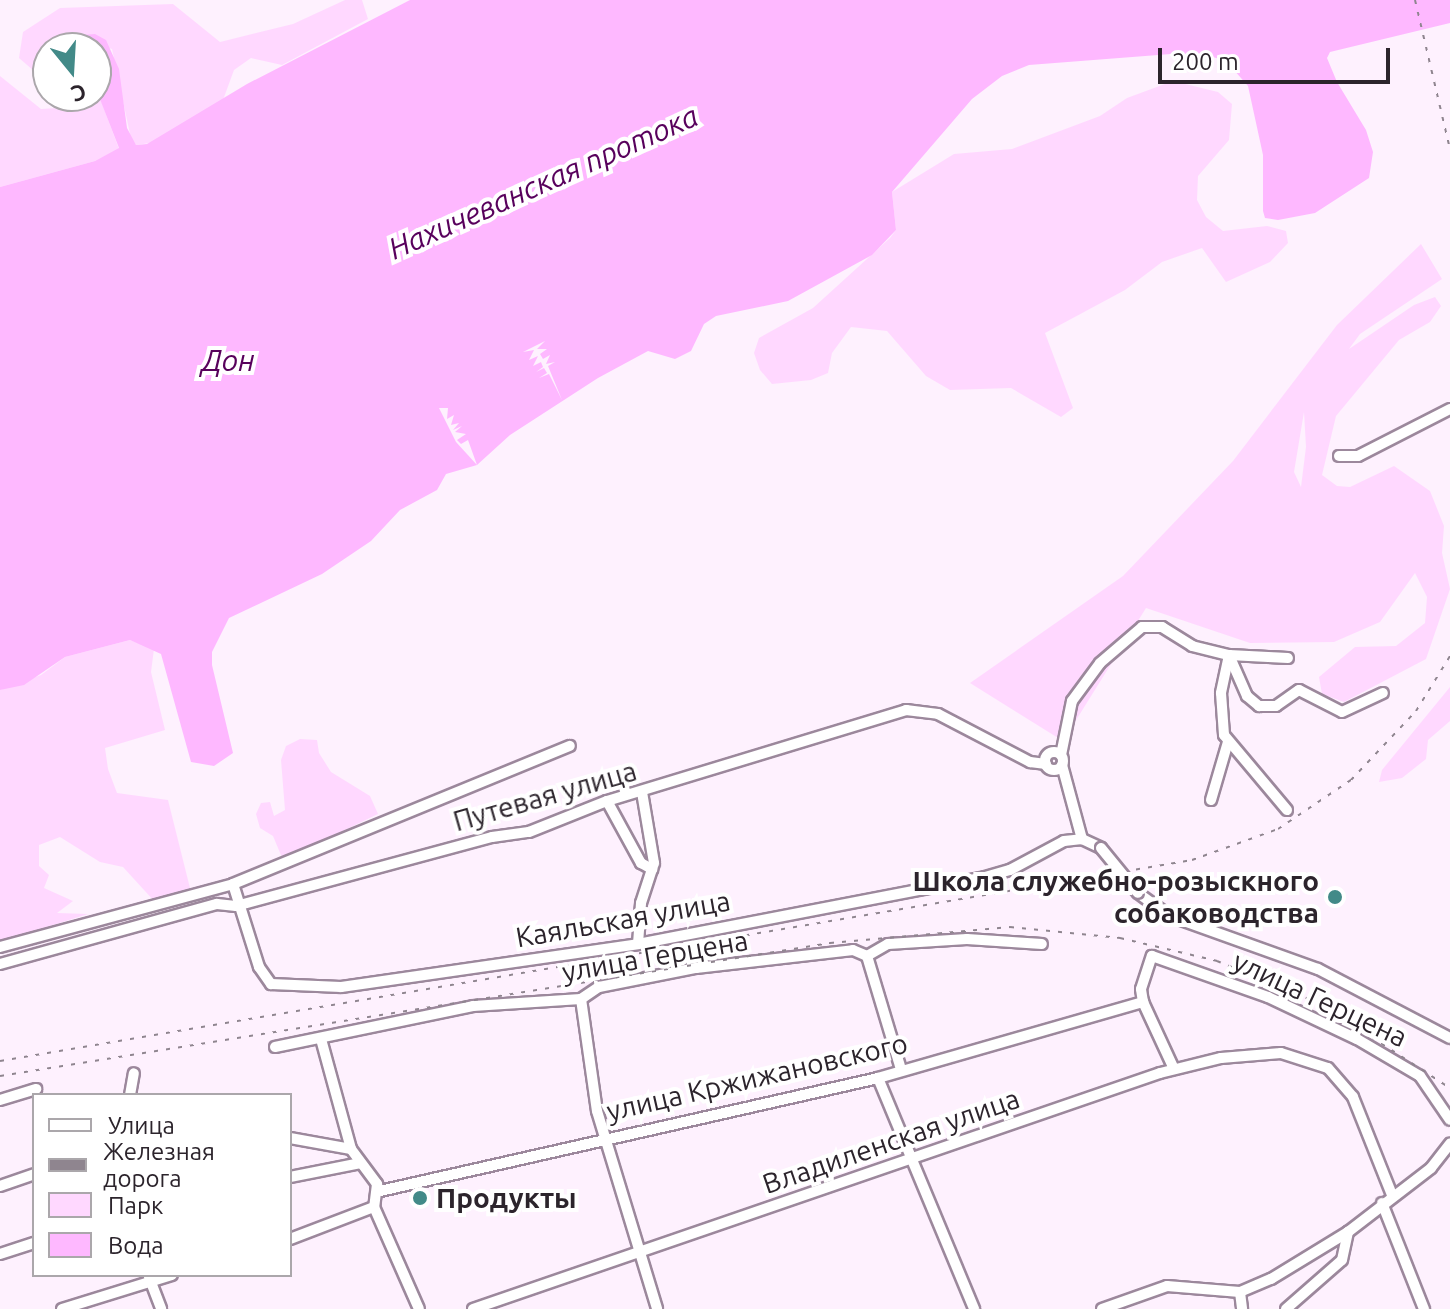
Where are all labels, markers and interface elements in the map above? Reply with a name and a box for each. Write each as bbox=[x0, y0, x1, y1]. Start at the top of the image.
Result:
north arrow bbox=[32, 32, 112, 112]
scale bar bbox=[1162, 32, 1394, 82]
text: 200 m bbox=[1172, 48, 1239, 75]
text: С bbox=[68, 79, 90, 107]
water label: Нахичеванская протока bbox=[383, 97, 703, 267]
water label: Дон bbox=[202, 342, 254, 378]
street label: Путевая улица bbox=[449, 754, 641, 838]
place label: Школа служебно-розыскного собаководства bbox=[913, 864, 1319, 930]
street label: Каяльская улица bbox=[513, 884, 733, 954]
marker: Школа служебно-розыскного собаководства bbox=[1326, 888, 1344, 906]
street label: улица Герцена bbox=[559, 923, 751, 989]
street label: улица Герцена bbox=[1227, 944, 1413, 1054]
street label: улица Кржижановского bbox=[603, 1026, 911, 1128]
street label: Владиленская улица bbox=[758, 1081, 1024, 1201]
legend bbox=[32, 1093, 292, 1277]
text: Улица bbox=[108, 1112, 175, 1139]
text: Железная дорога bbox=[103, 1138, 215, 1192]
place label: Продукты bbox=[436, 1181, 577, 1215]
marker: Продукты bbox=[411, 1189, 429, 1207]
text: Парк bbox=[108, 1192, 163, 1219]
text: Вода bbox=[108, 1232, 164, 1259]

